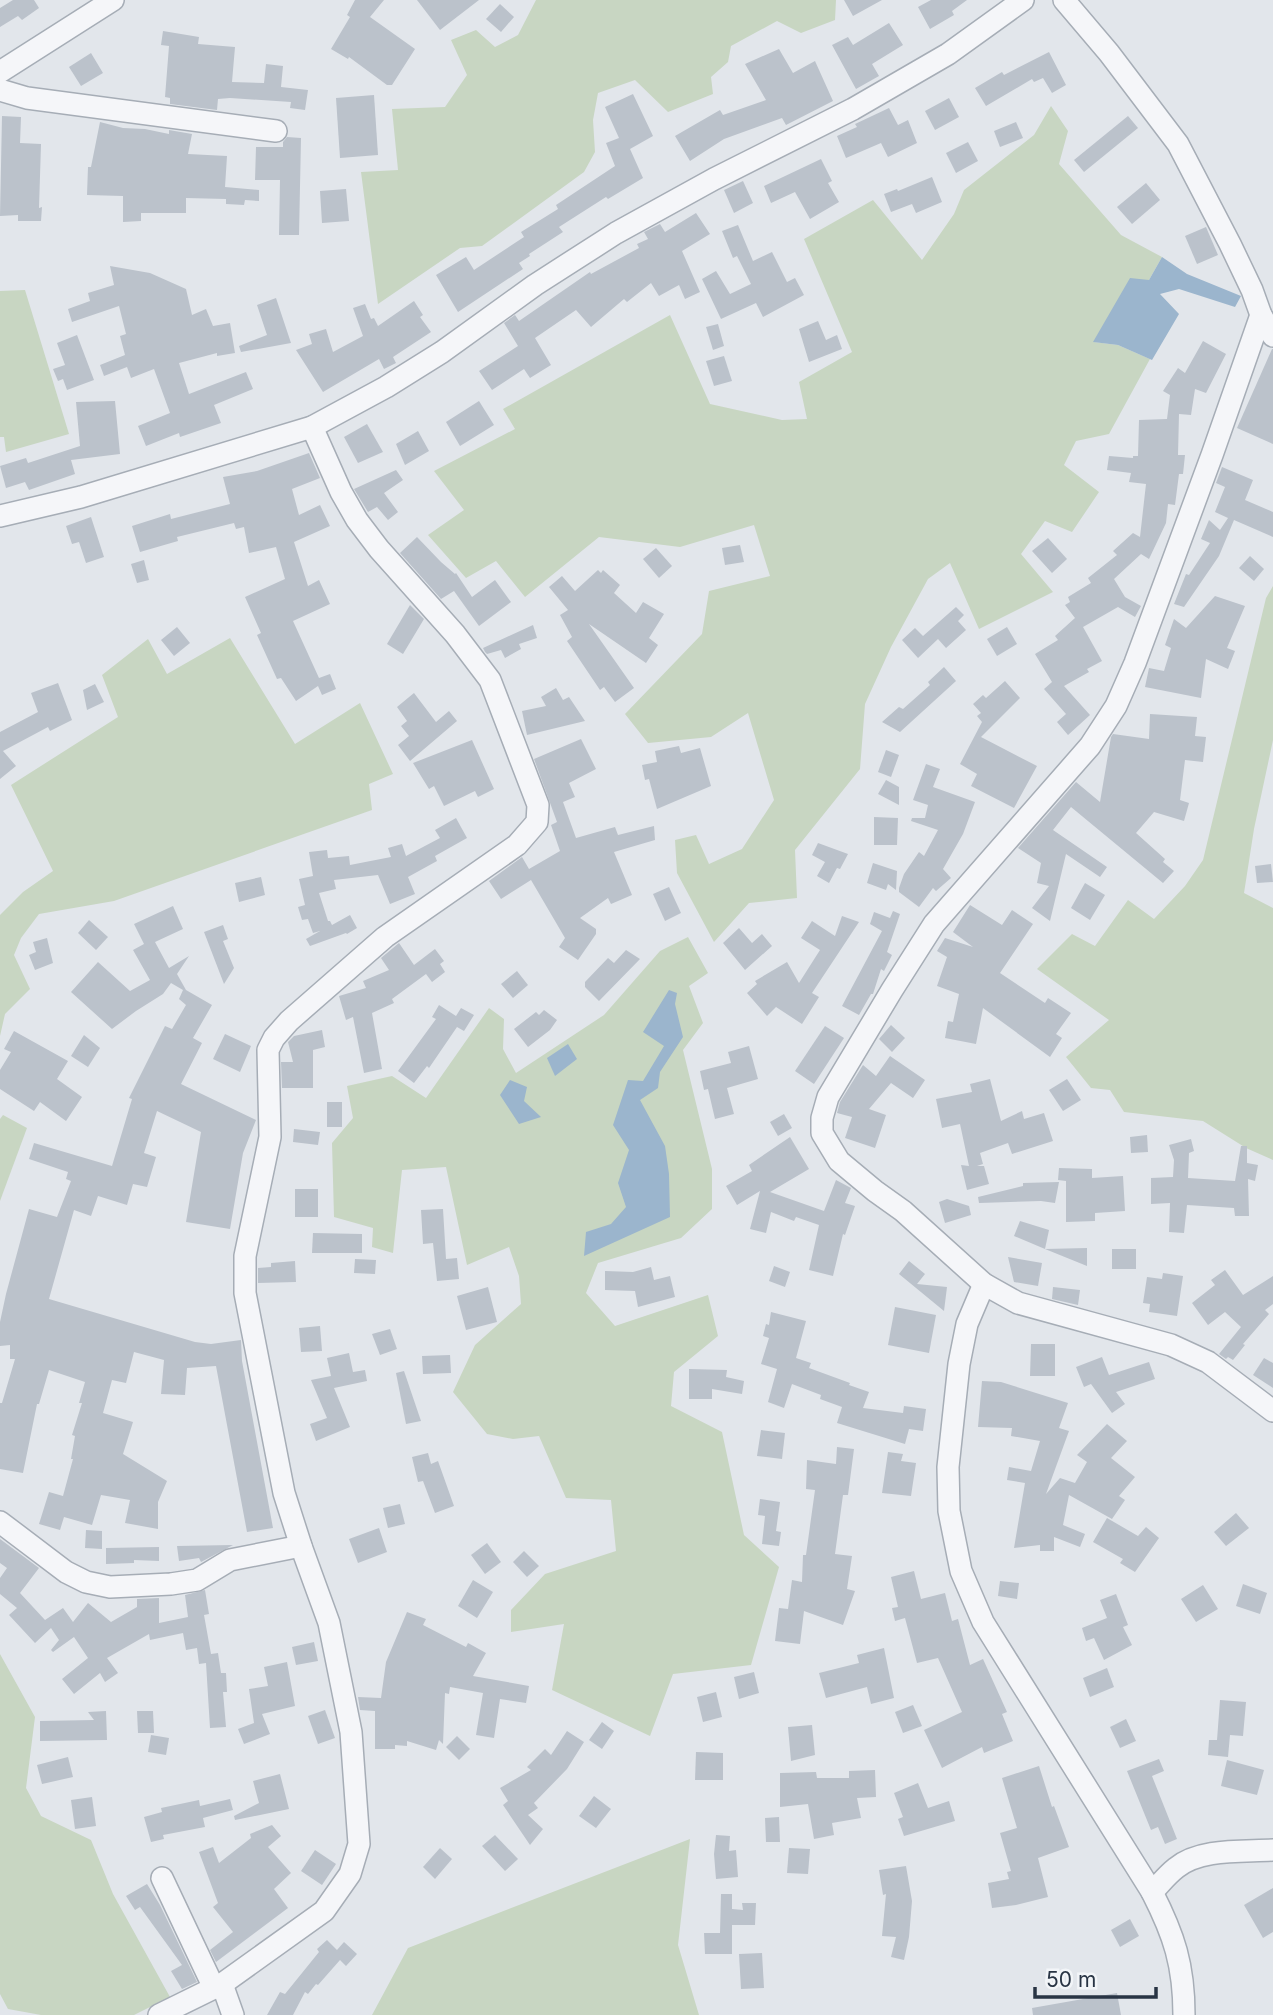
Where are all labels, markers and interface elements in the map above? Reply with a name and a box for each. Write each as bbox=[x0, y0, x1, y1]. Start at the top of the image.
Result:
scale bar bbox=[1035, 1955, 1156, 1999]
text: 50 m bbox=[1046, 1967, 1096, 1992]

